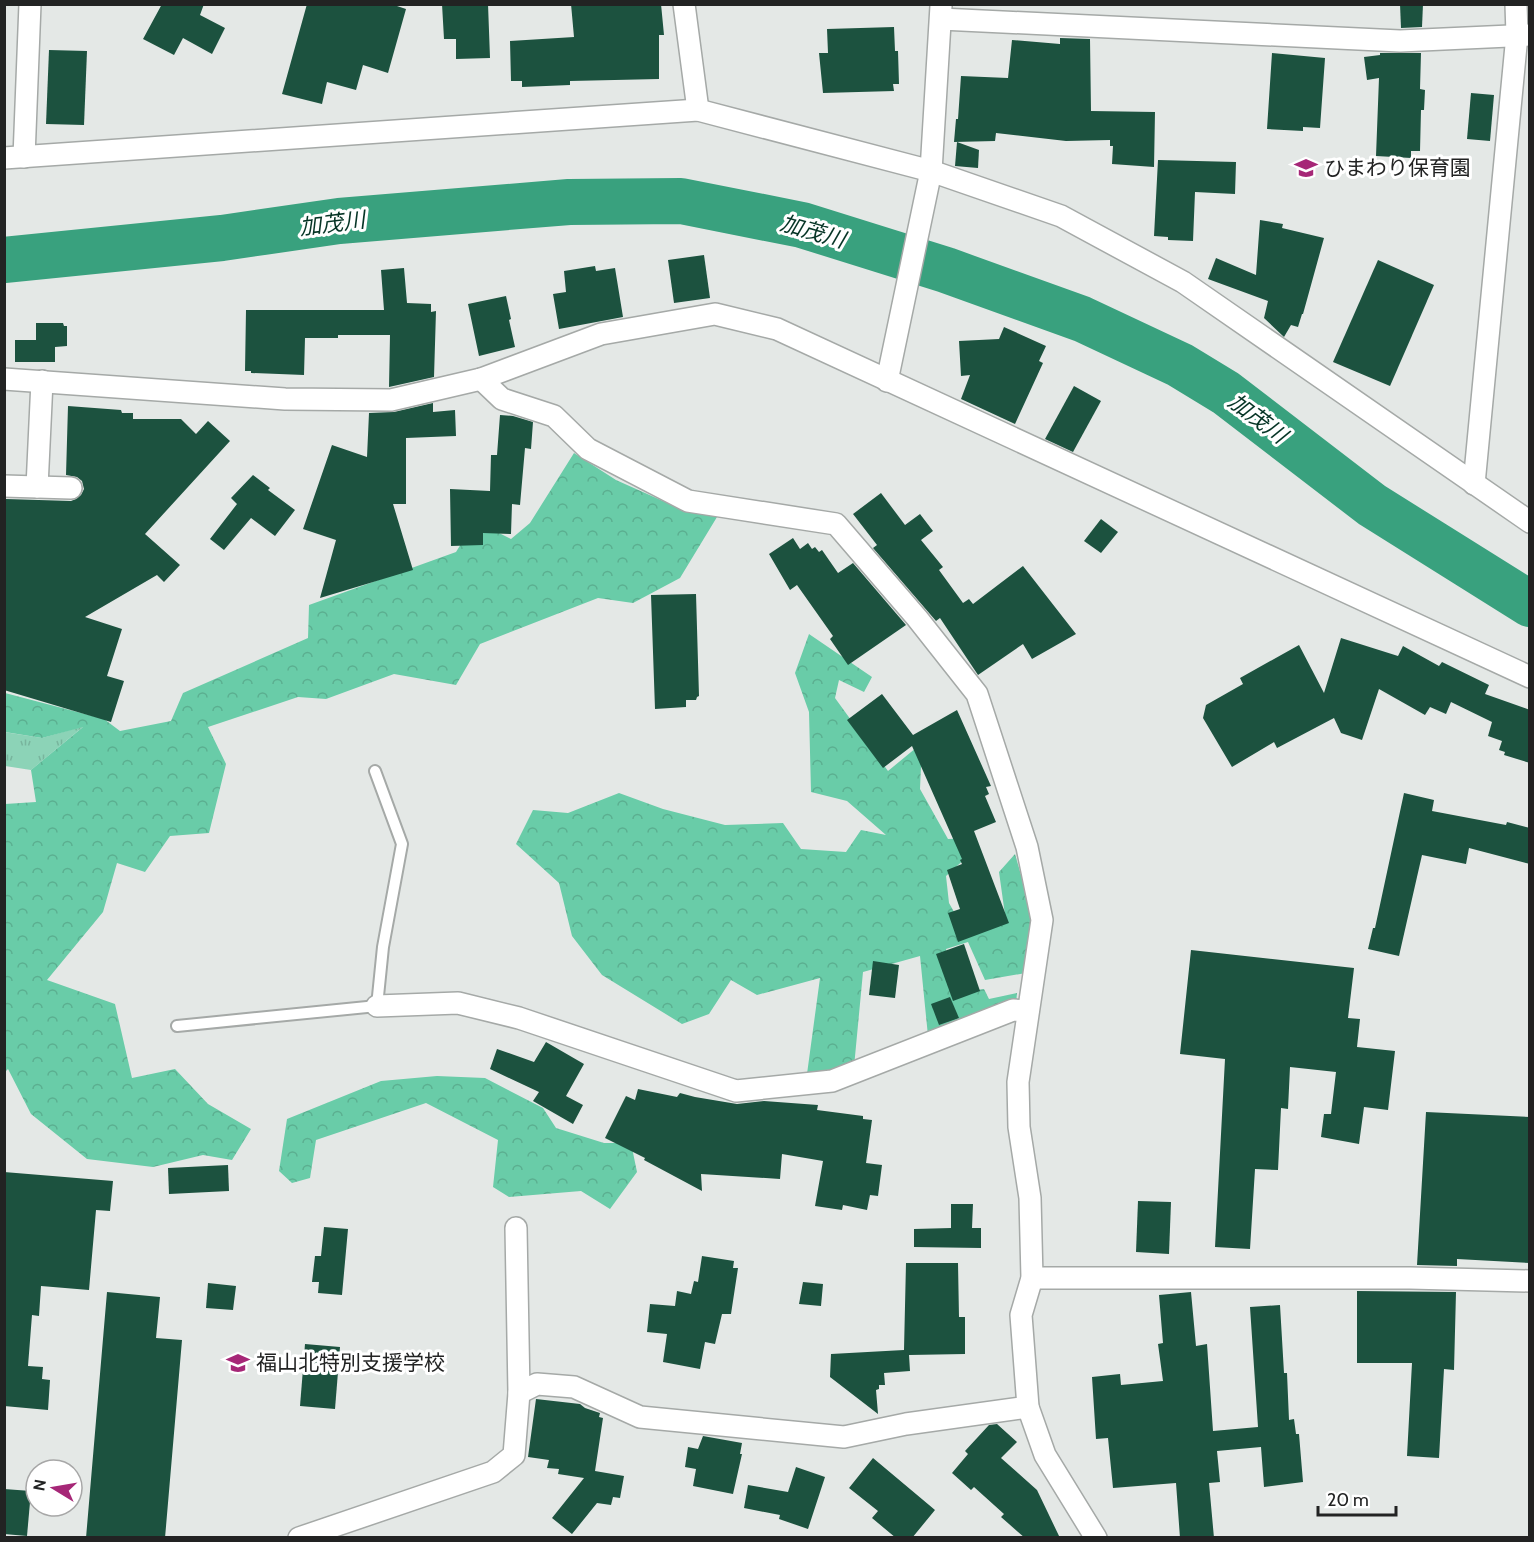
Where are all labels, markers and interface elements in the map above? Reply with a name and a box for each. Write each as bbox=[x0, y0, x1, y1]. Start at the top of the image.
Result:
school or university icon: ひまわり保育園 bbox=[1293, 155, 1319, 181]
place label: ひまわり保育園 bbox=[1324, 155, 1471, 180]
water label: 加茂川 bbox=[298, 206, 368, 241]
water label: 加茂川 bbox=[777, 209, 850, 254]
water label: 加茂川 bbox=[1223, 388, 1294, 450]
school or university icon: 福山北特別支援学校 bbox=[225, 1350, 251, 1376]
place label: 福山北特別支援学校 bbox=[256, 1350, 445, 1375]
north arrow bbox=[24, 1458, 84, 1518]
text: N bbox=[29, 1478, 50, 1493]
scale bar bbox=[1318, 1479, 1396, 1517]
text: 20 m bbox=[1327, 1489, 1369, 1511]

